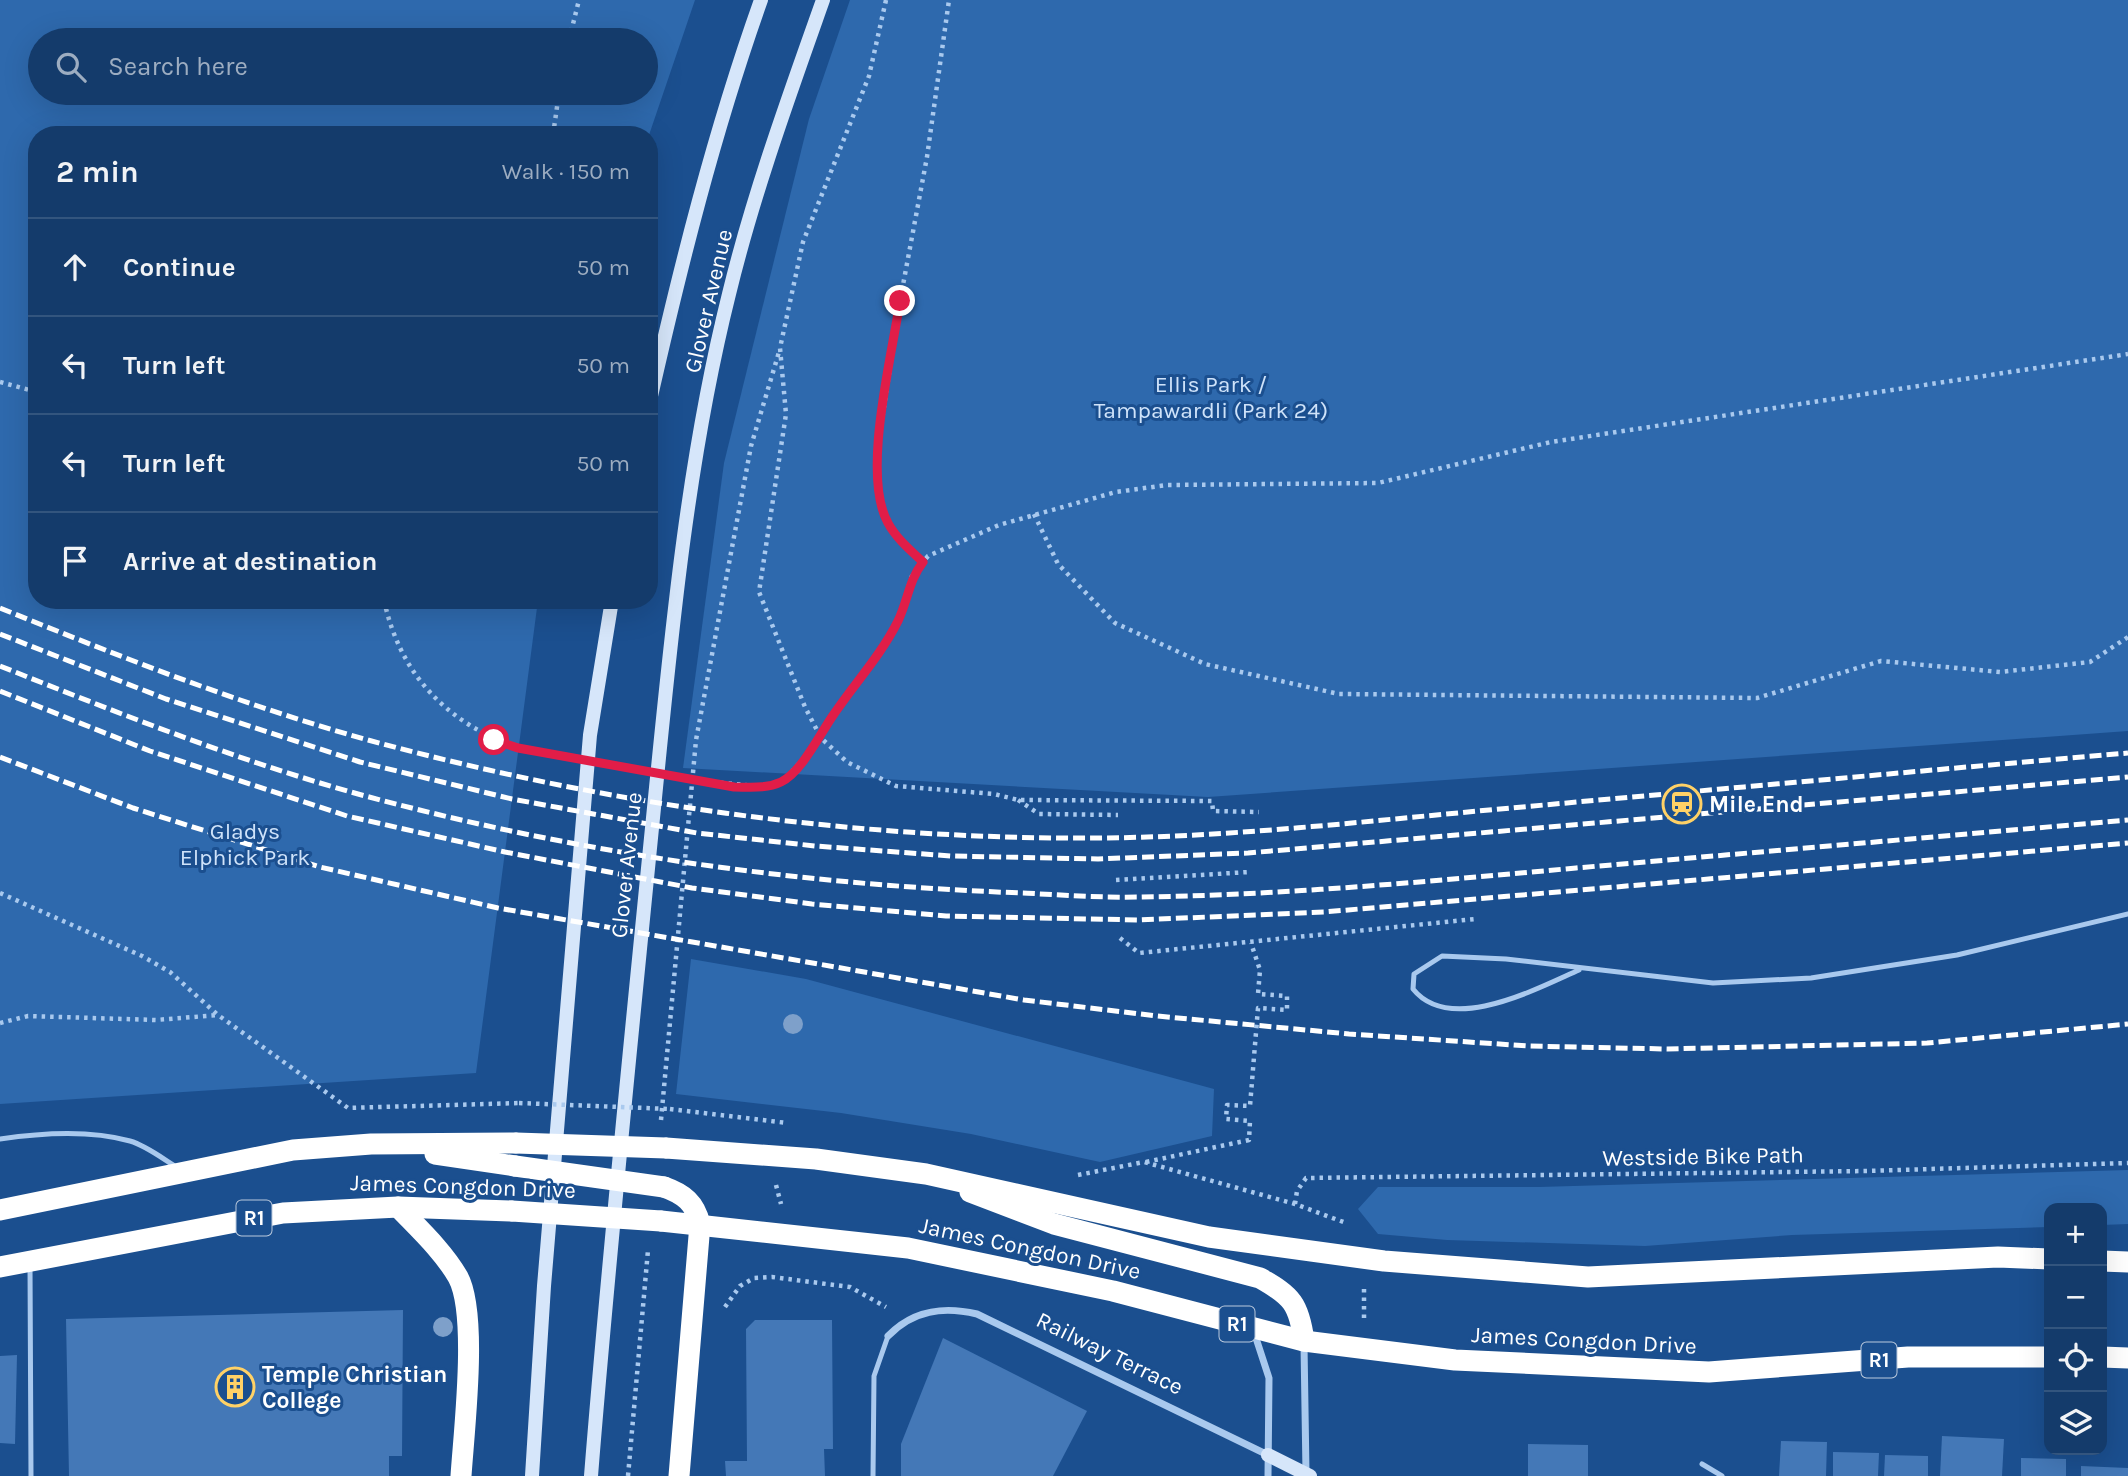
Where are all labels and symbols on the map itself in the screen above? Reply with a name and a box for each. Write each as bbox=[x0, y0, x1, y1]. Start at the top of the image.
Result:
street label: Glover Avenue bbox=[679, 227, 738, 376]
route end bbox=[884, 285, 915, 316]
park label: Ellis Park / Tampawardli (Park 24) bbox=[1094, 371, 1328, 424]
route start bbox=[478, 724, 509, 755]
station icon: Mile End bbox=[1661, 783, 1703, 825]
street label: Glover Avenue bbox=[605, 791, 648, 939]
place label: Mile End bbox=[1709, 791, 1804, 818]
park label: Gladys Elphick Park bbox=[180, 818, 310, 871]
street label: Westside Bike Path bbox=[1602, 1141, 1804, 1172]
street label: James Congdon Drive bbox=[350, 1169, 576, 1204]
road number: R1 bbox=[236, 1200, 272, 1236]
street label: James Congdon Drive bbox=[917, 1212, 1143, 1285]
street label: Railway Terrace bbox=[1032, 1306, 1188, 1401]
road number: R1 bbox=[1220, 1306, 1254, 1342]
street label: James Congdon Drive bbox=[1471, 1321, 1697, 1360]
road number: R1 bbox=[1862, 1342, 1896, 1378]
place label: Temple Christian College bbox=[262, 1361, 447, 1414]
building icon: Temple Christian College bbox=[214, 1366, 256, 1408]

